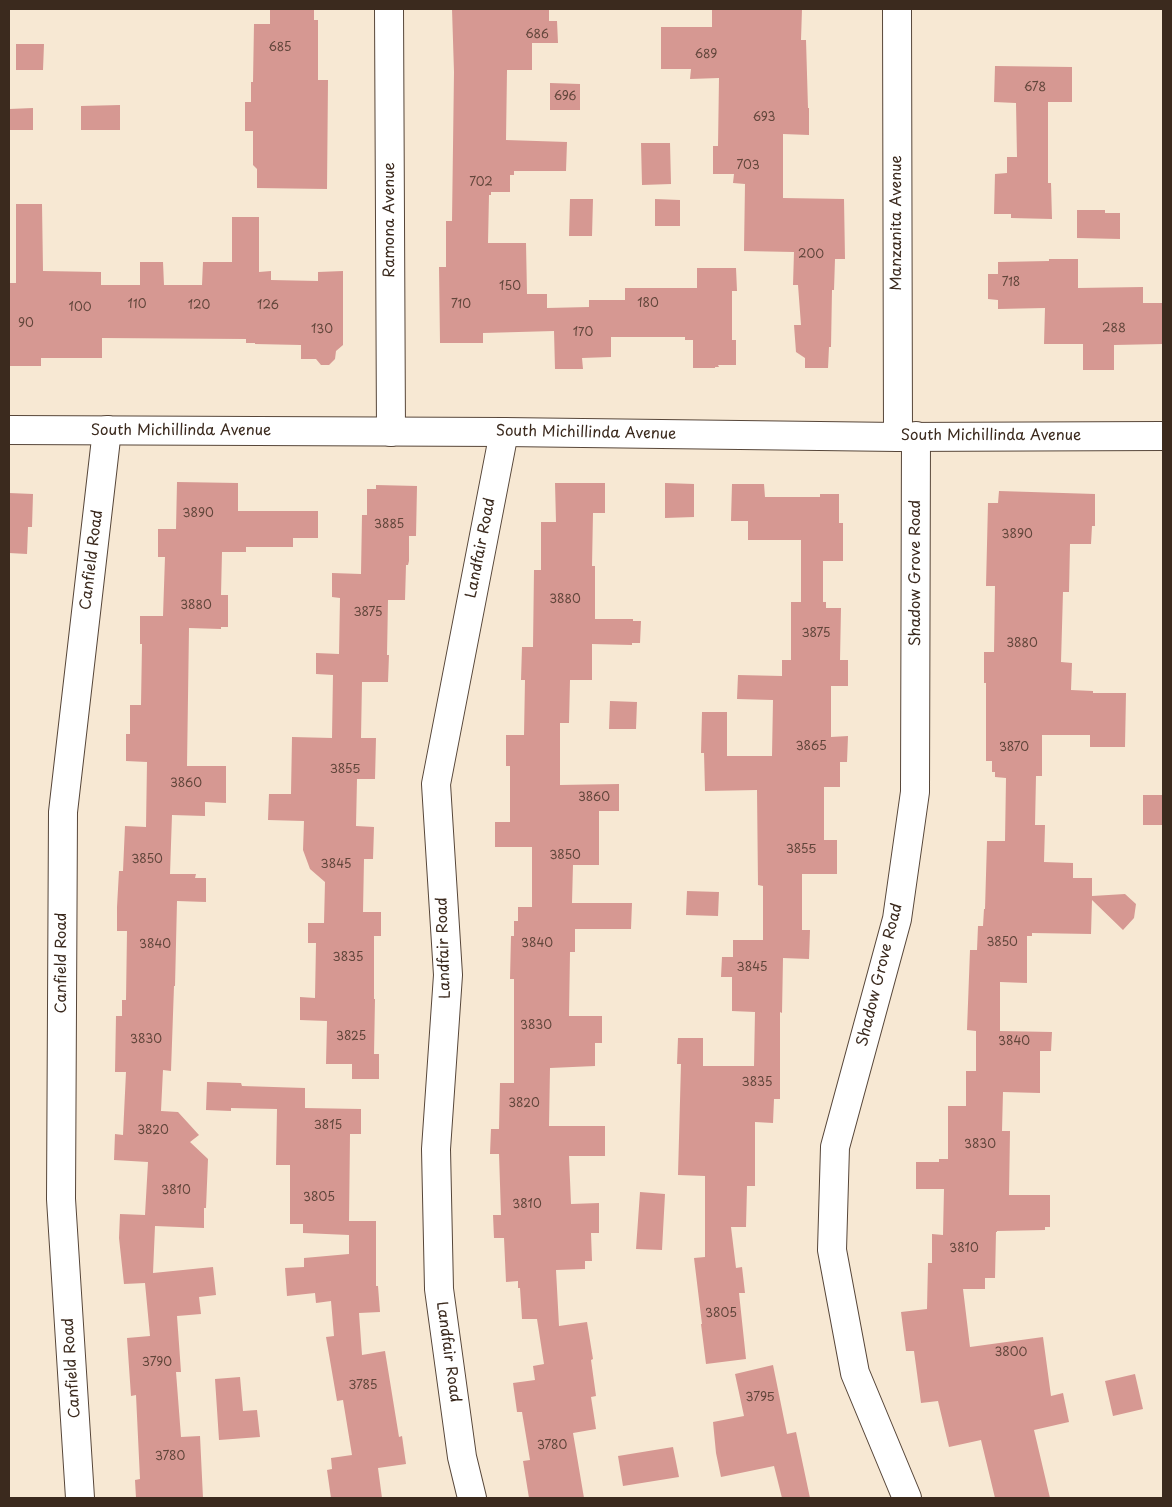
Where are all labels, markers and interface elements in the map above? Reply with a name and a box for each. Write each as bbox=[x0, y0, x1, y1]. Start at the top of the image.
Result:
house number: 686 bbox=[525, 28, 549, 42]
house number: 685 bbox=[268, 41, 292, 55]
house number: 689 bbox=[695, 48, 717, 62]
house number: 678 bbox=[1024, 81, 1046, 95]
house number: 696 bbox=[554, 90, 576, 104]
house number: 693 bbox=[753, 111, 775, 125]
street label: Manzanita Avenue bbox=[888, 155, 906, 291]
house number: 703 bbox=[736, 159, 760, 173]
street label: Ramona Avenue bbox=[381, 162, 399, 278]
house number: 702 bbox=[469, 176, 493, 190]
house number: 200 bbox=[798, 248, 824, 262]
house number: 718 bbox=[1002, 276, 1020, 290]
house number: 150 bbox=[499, 280, 521, 294]
house number: 180 bbox=[637, 297, 659, 311]
house number: 110 bbox=[128, 298, 146, 312]
house number: 710 bbox=[451, 298, 471, 312]
house number: 120 bbox=[188, 299, 210, 313]
house number: 126 bbox=[257, 299, 279, 313]
house number: 100 bbox=[69, 301, 91, 315]
house number: 90 bbox=[18, 317, 34, 331]
house number: 288 bbox=[1102, 322, 1126, 336]
house number: 130 bbox=[311, 323, 333, 337]
house number: 170 bbox=[573, 326, 593, 340]
street label: South Michillinda Avenue bbox=[91, 422, 271, 440]
street label: South Michillinda Avenue bbox=[496, 422, 676, 444]
street label: South Michillinda Avenue bbox=[901, 427, 1081, 445]
street label: Landfair Road bbox=[462, 496, 500, 600]
street label: Shadow Grove Road bbox=[907, 500, 925, 646]
house number: 3890 bbox=[182, 507, 214, 521]
street label: Canfield Road bbox=[77, 509, 107, 611]
house number: 3885 bbox=[374, 518, 404, 532]
house number: 3890 bbox=[1001, 528, 1033, 542]
house number: 3880 bbox=[549, 593, 581, 607]
house number: 3880 bbox=[180, 599, 212, 613]
house number: 3875 bbox=[353, 606, 383, 620]
house number: 3875 bbox=[801, 627, 831, 641]
house number: 3880 bbox=[1006, 637, 1038, 651]
house number: 3865 bbox=[795, 740, 827, 754]
house number: 3870 bbox=[999, 741, 1029, 755]
house number: 3855 bbox=[330, 763, 360, 777]
house number: 3860 bbox=[170, 777, 202, 791]
house number: 3860 bbox=[578, 791, 610, 805]
house number: 3855 bbox=[786, 843, 816, 857]
house number: 3850 bbox=[549, 849, 581, 863]
house number: 3850 bbox=[131, 853, 163, 867]
house number: 3845 bbox=[321, 858, 351, 872]
street label: Landfair Road bbox=[433, 897, 455, 999]
street label: Shadow Grove Road bbox=[854, 902, 906, 1048]
street label: Canfield Road bbox=[53, 913, 71, 1013]
house number: 3850 bbox=[986, 936, 1018, 950]
house number: 3840 bbox=[521, 937, 553, 951]
house number: 3840 bbox=[139, 938, 171, 952]
house number: 3835 bbox=[333, 951, 363, 965]
house number: 3845 bbox=[737, 961, 767, 975]
house number: 3830 bbox=[520, 1019, 552, 1033]
house number: 3825 bbox=[336, 1030, 366, 1044]
house number: 3830 bbox=[130, 1033, 162, 1047]
house number: 3840 bbox=[998, 1035, 1030, 1049]
house number: 3835 bbox=[742, 1076, 772, 1090]
house number: 3820 bbox=[508, 1097, 540, 1111]
house number: 3815 bbox=[314, 1119, 342, 1133]
house number: 3820 bbox=[137, 1124, 169, 1138]
house number: 3830 bbox=[964, 1138, 996, 1152]
house number: 3810 bbox=[161, 1184, 191, 1198]
house number: 3805 bbox=[303, 1191, 335, 1205]
house number: 3810 bbox=[512, 1198, 542, 1212]
house number: 3810 bbox=[949, 1242, 979, 1256]
street label: Landfair Road bbox=[432, 1300, 464, 1404]
house number: 3805 bbox=[705, 1307, 737, 1321]
street label: Canfield Road bbox=[60, 1317, 84, 1419]
house number: 3800 bbox=[995, 1346, 1027, 1360]
house number: 3790 bbox=[142, 1356, 172, 1370]
house number: 3785 bbox=[349, 1379, 377, 1393]
house number: 3795 bbox=[745, 1391, 775, 1405]
house number: 3780 bbox=[537, 1439, 567, 1453]
house number: 3780 bbox=[155, 1450, 185, 1464]

